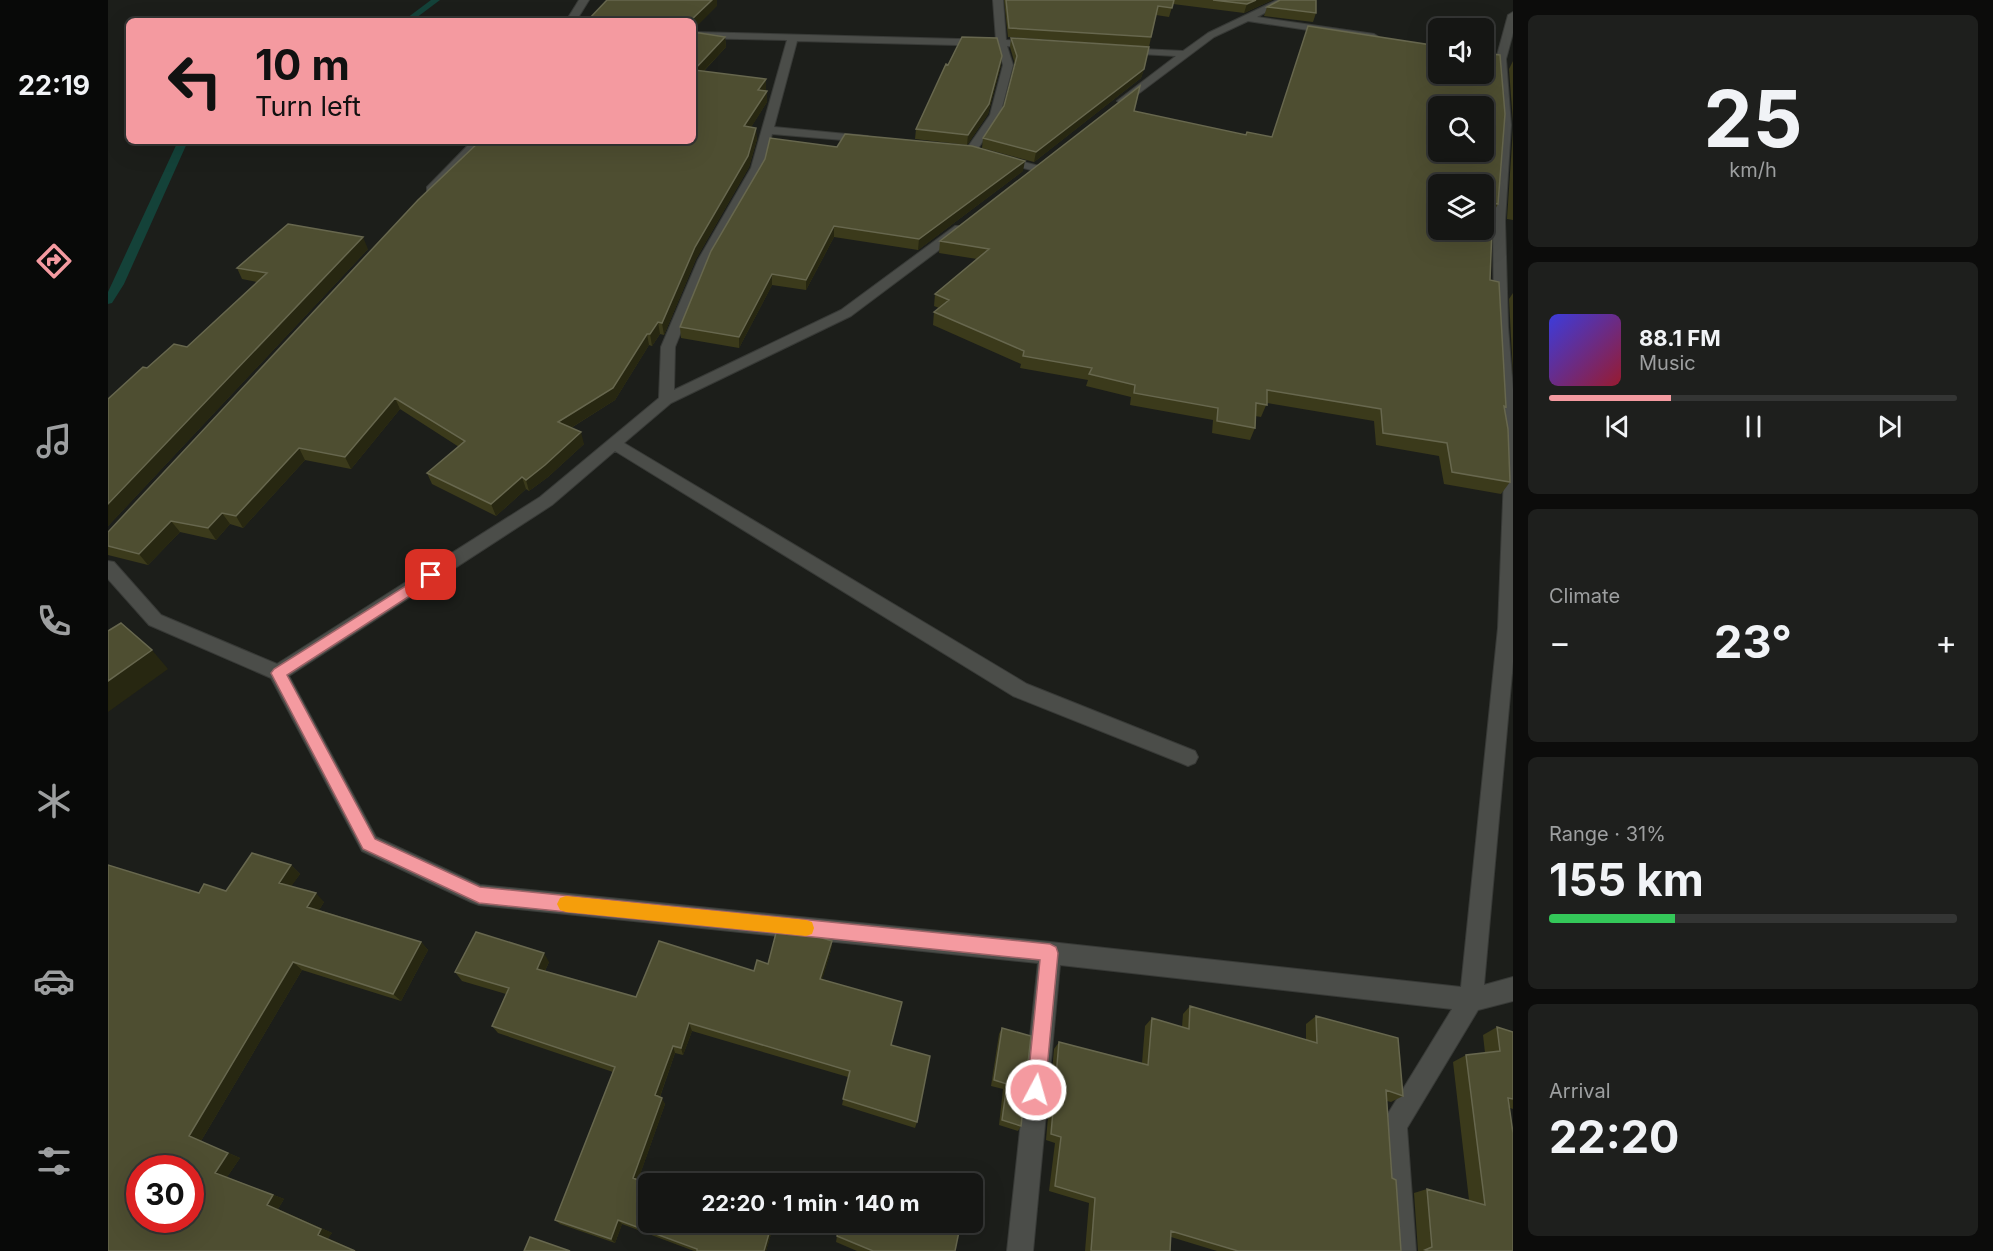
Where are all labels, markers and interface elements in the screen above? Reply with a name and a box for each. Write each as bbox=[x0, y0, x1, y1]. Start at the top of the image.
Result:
map controls bbox=[1428, 18, 1494, 240]
button: sound bbox=[1428, 18, 1494, 84]
text: 10 m bbox=[255, 39, 350, 90]
icon: left bbox=[156, 42, 234, 120]
text: 22:19 bbox=[18, 69, 90, 102]
text: 25 bbox=[1704, 71, 1803, 166]
text: Turn left bbox=[255, 90, 361, 123]
button: search bbox=[1428, 96, 1494, 162]
text: km/h bbox=[1729, 158, 1777, 182]
button: layers bbox=[1428, 174, 1494, 240]
icon: directions bbox=[33, 240, 75, 282]
text: 88.1 FM bbox=[1639, 325, 1721, 351]
text: Music bbox=[1639, 351, 1696, 375]
icon: previous bbox=[1601, 410, 1634, 443]
icon: pause bbox=[1737, 410, 1770, 443]
icon: next bbox=[1873, 410, 1906, 443]
icon: music bbox=[33, 420, 75, 462]
pin bbox=[405, 549, 456, 600]
icon: arrive bbox=[414, 558, 447, 591]
text: Climate bbox=[1549, 584, 1620, 608]
icon: phone bbox=[33, 600, 75, 642]
text: 23° bbox=[1714, 614, 1792, 669]
text: − bbox=[1549, 622, 1571, 662]
text: + bbox=[1935, 622, 1957, 662]
icon: climate bbox=[33, 780, 75, 822]
text: Range · 31% bbox=[1549, 822, 1666, 846]
text: 155 km bbox=[1549, 852, 1704, 907]
icon: car bbox=[33, 960, 75, 1002]
position arrow bbox=[1004, 1058, 1068, 1122]
text: Arrival bbox=[1549, 1079, 1611, 1103]
text: 22:20 bbox=[1549, 1109, 1679, 1164]
icon: filters bbox=[33, 1140, 75, 1182]
speed limit sign: 30 bbox=[126, 1155, 204, 1233]
text: 22:20 · 1 min · 140 m bbox=[701, 1190, 920, 1216]

